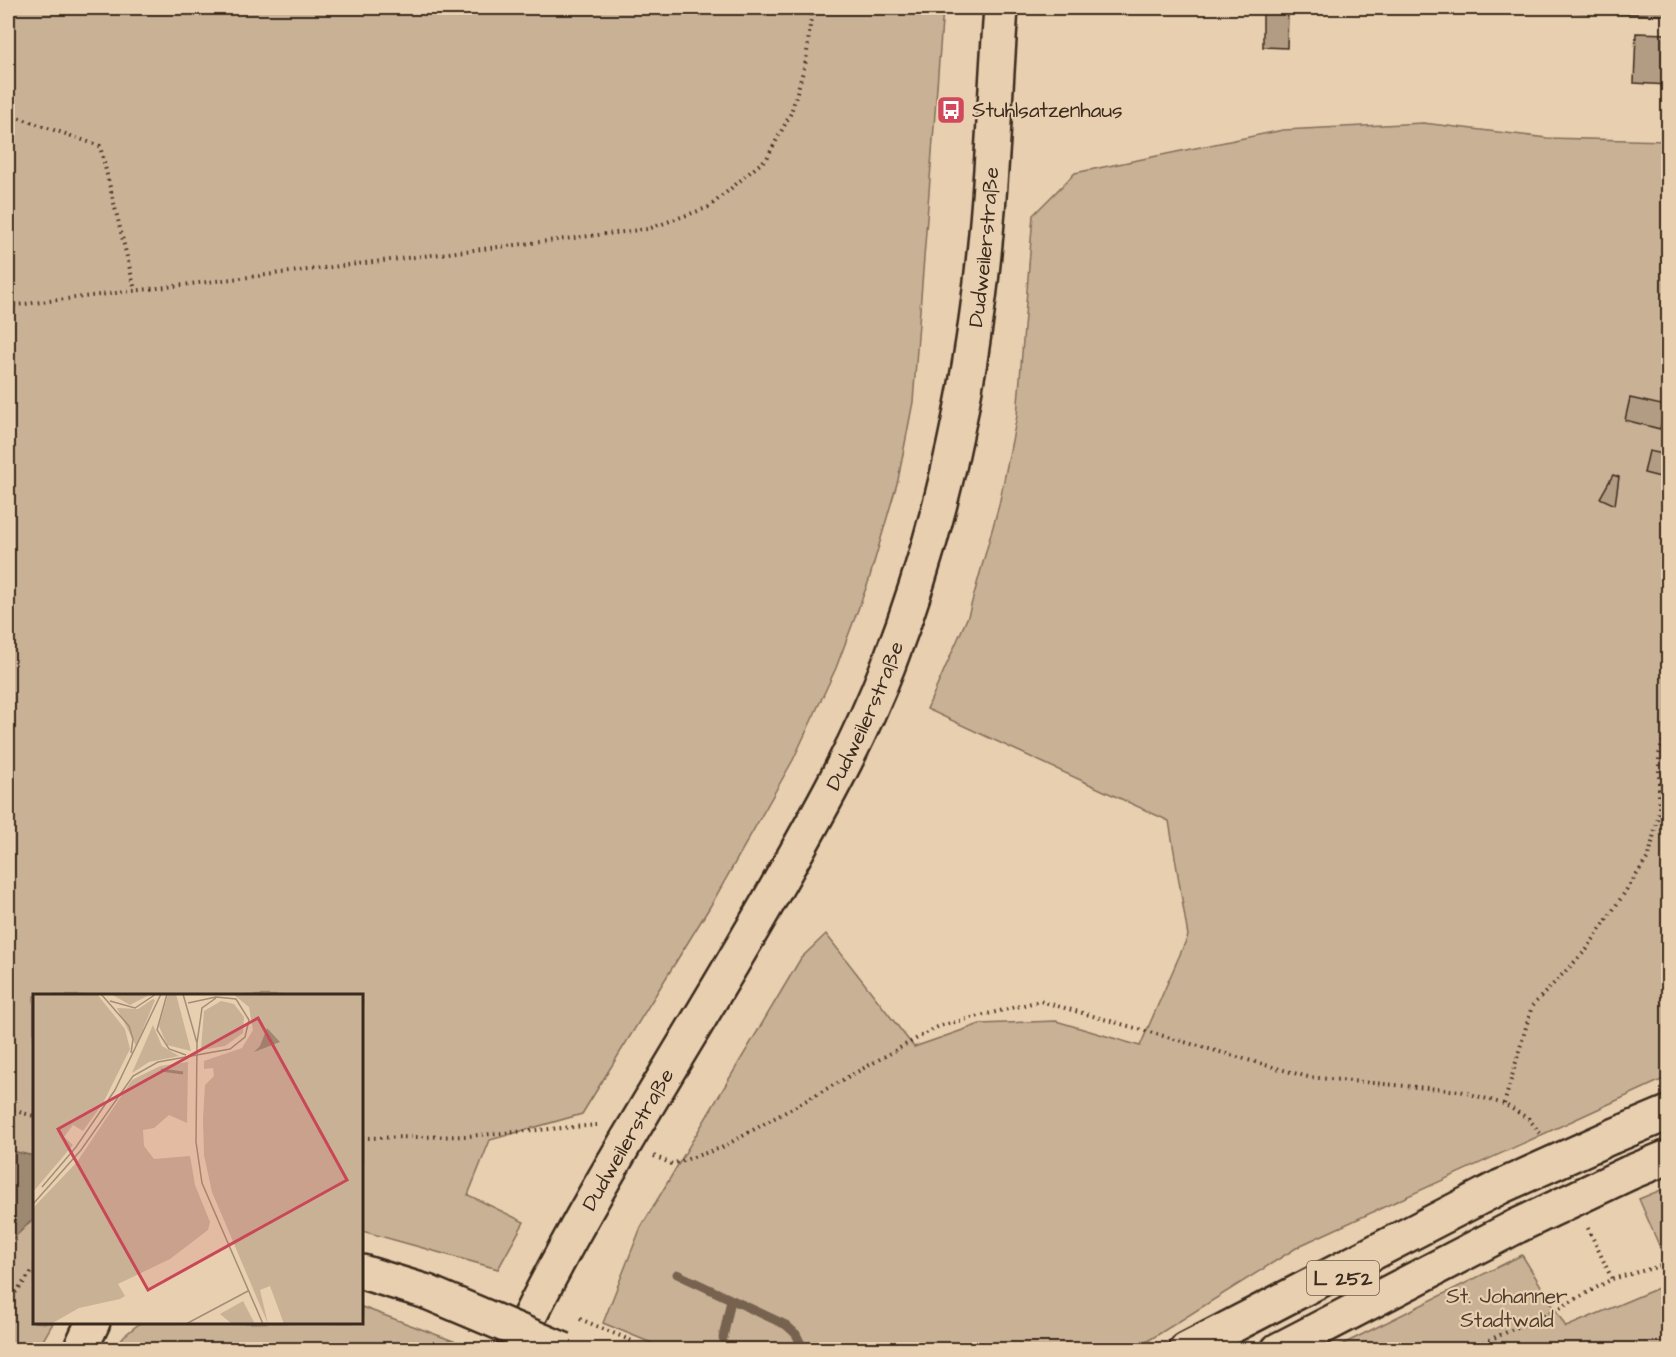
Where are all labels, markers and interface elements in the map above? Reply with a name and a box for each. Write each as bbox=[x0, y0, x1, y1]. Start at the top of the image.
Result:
bus stop icon: Stuhlsatzenhaus bbox=[935, 94, 967, 126]
place label: Stuhlsatzenhaus bbox=[972, 96, 1123, 125]
street label: Dudweilerstraße bbox=[961, 166, 1006, 329]
street label: Dudweilerstraße bbox=[819, 637, 911, 795]
inset map bbox=[33, 994, 363, 1324]
street label: Dudweilerstraße bbox=[575, 1063, 681, 1216]
road number: L 252 bbox=[1307, 1261, 1379, 1295]
park label: St. Johanner Stadtwald bbox=[1446, 1282, 1568, 1335]

